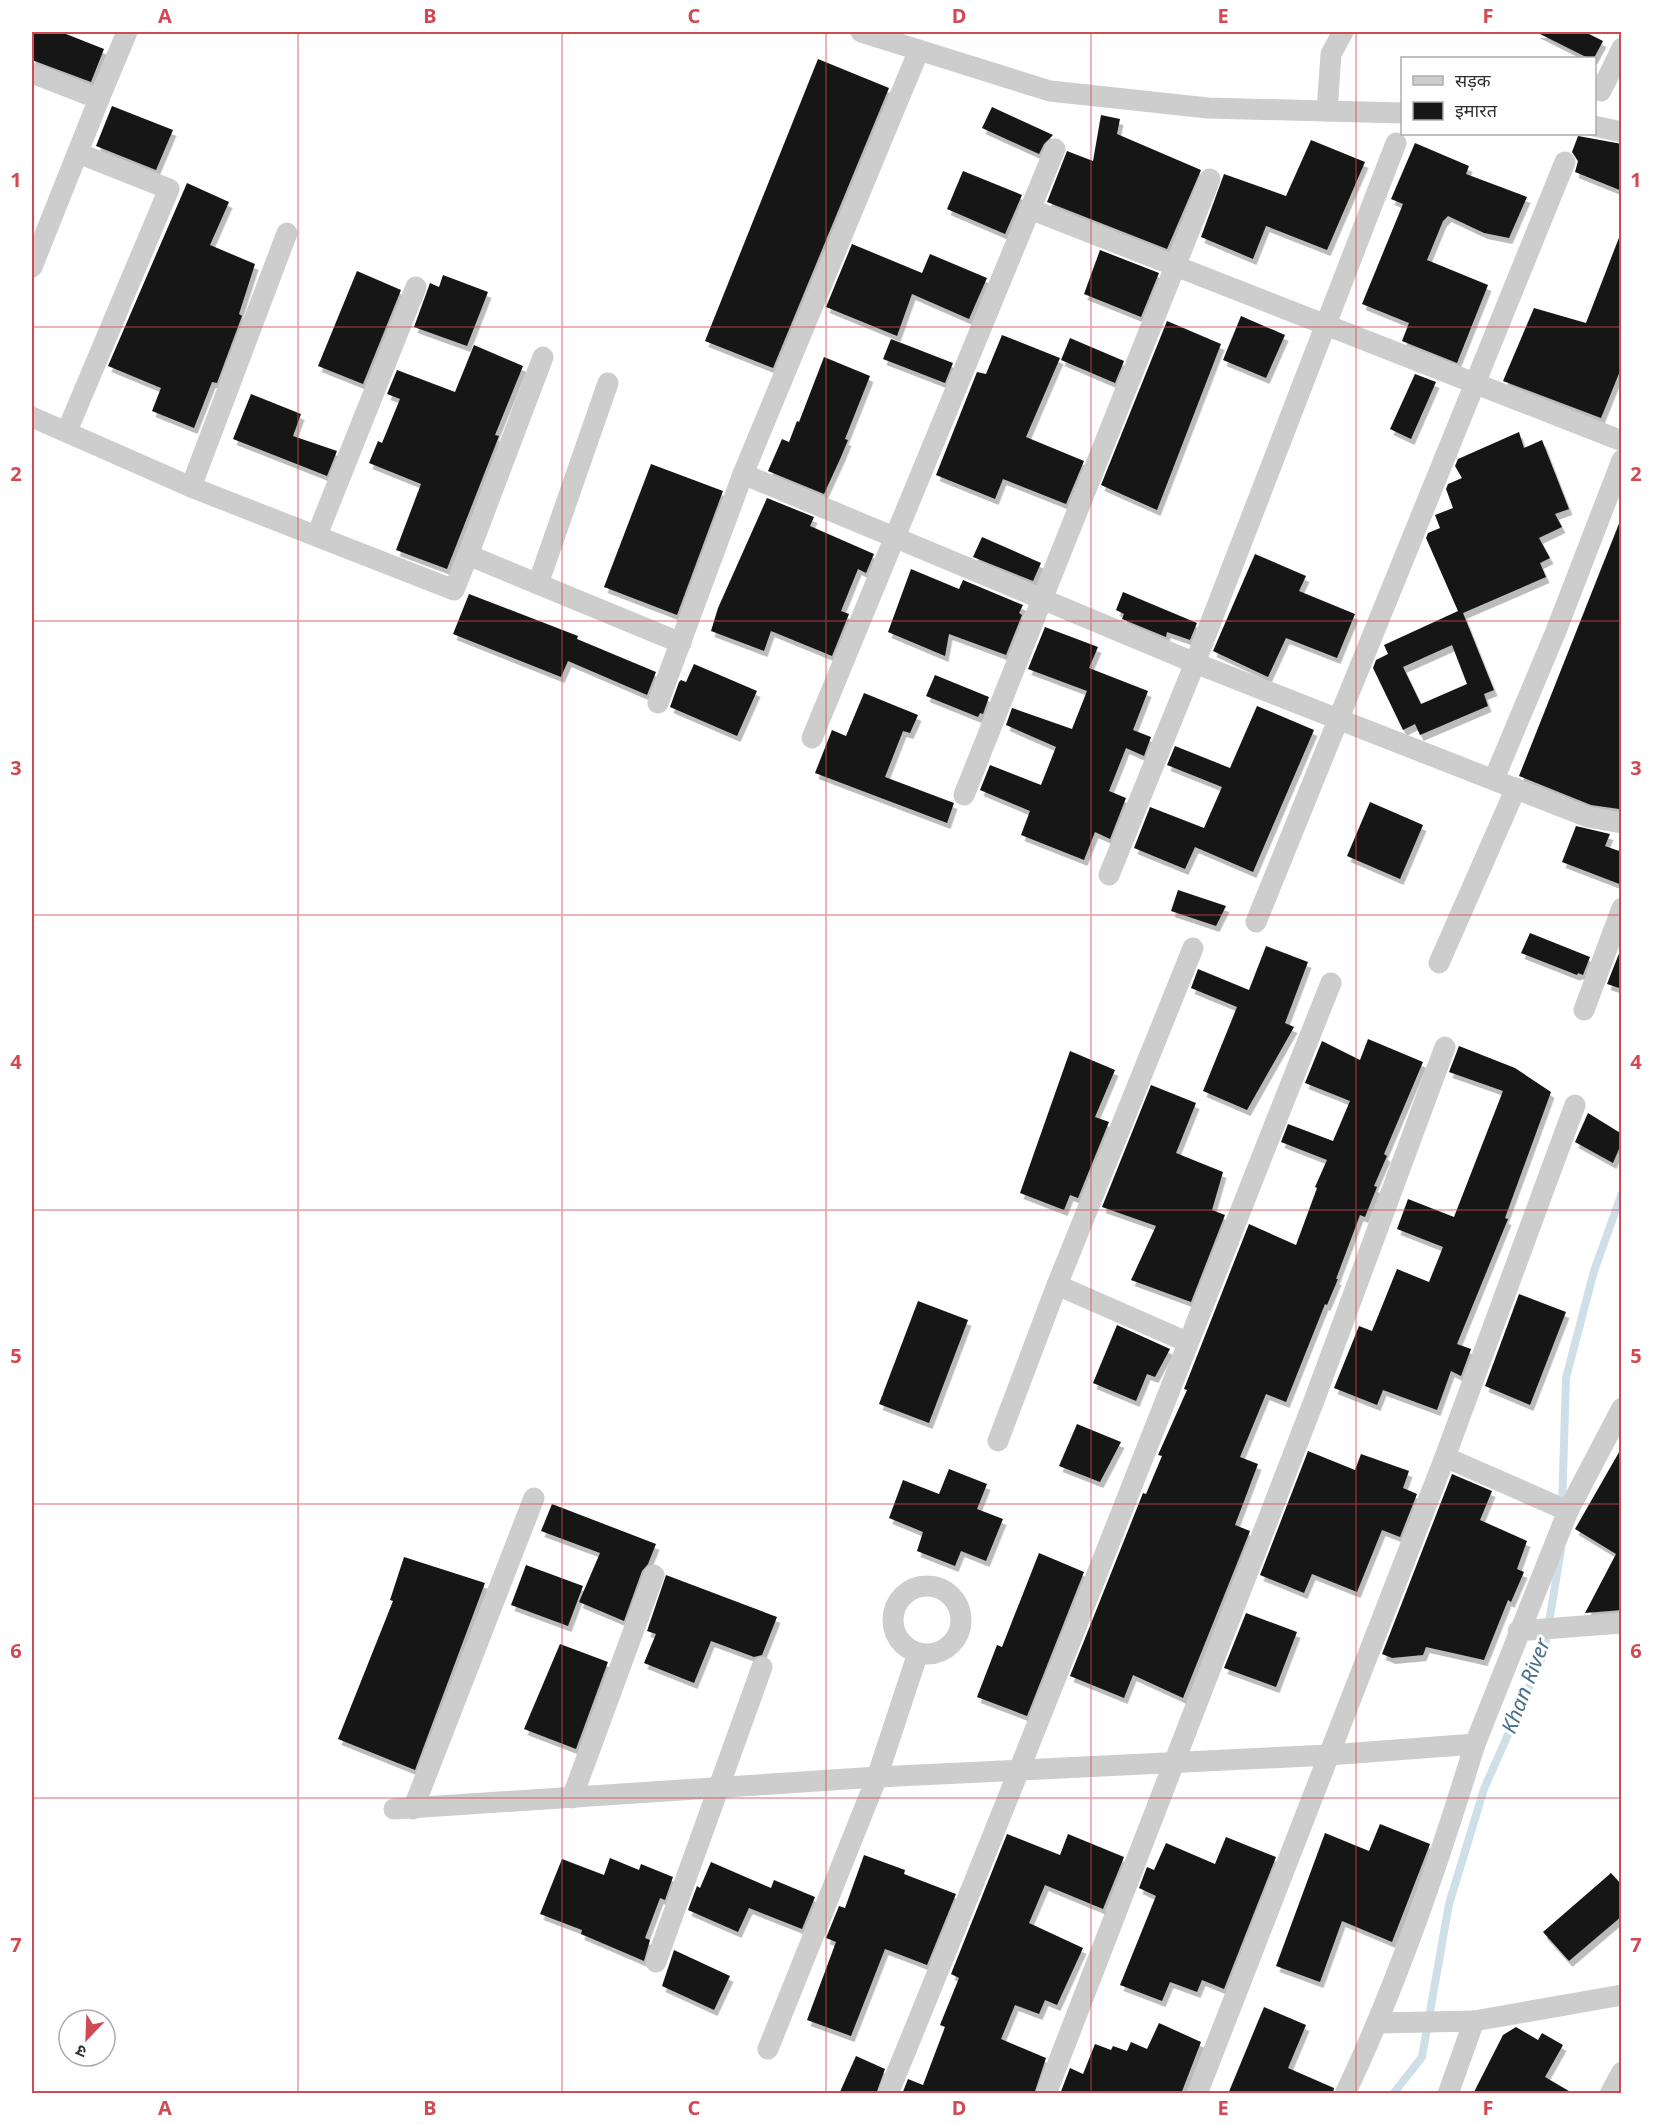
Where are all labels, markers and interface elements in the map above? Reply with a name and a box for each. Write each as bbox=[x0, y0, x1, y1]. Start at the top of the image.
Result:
text: A bbox=[158, 2, 172, 29]
text: B bbox=[423, 2, 437, 29]
text: C bbox=[688, 2, 701, 29]
text: D bbox=[952, 2, 966, 29]
text: E bbox=[1217, 2, 1229, 29]
text: F bbox=[1483, 2, 1493, 29]
legend bbox=[1401, 57, 1596, 135]
text: सड़क bbox=[1455, 68, 1492, 92]
text: इमारत bbox=[1455, 98, 1498, 122]
text: 1 bbox=[10, 166, 22, 193]
text: 1 bbox=[1630, 166, 1642, 193]
text: 2 bbox=[10, 460, 22, 487]
text: 2 bbox=[1630, 460, 1642, 487]
text: 3 bbox=[10, 754, 22, 781]
text: 3 bbox=[1630, 754, 1642, 781]
text: 4 bbox=[10, 1048, 22, 1075]
text: 4 bbox=[1630, 1048, 1642, 1075]
text: 5 bbox=[10, 1342, 22, 1369]
text: 5 bbox=[1630, 1342, 1642, 1369]
water label: Khan River bbox=[1494, 1633, 1557, 1737]
text: 6 bbox=[10, 1637, 22, 1664]
text: 6 bbox=[1630, 1637, 1642, 1664]
text: 7 bbox=[10, 1931, 22, 1958]
text: 7 bbox=[1630, 1931, 1642, 1958]
north arrow bbox=[57, 2008, 117, 2068]
text: उ bbox=[72, 2040, 90, 2064]
text: A bbox=[158, 2094, 172, 2121]
text: B bbox=[423, 2094, 437, 2121]
text: C bbox=[688, 2094, 701, 2121]
text: D bbox=[952, 2094, 966, 2121]
text: E bbox=[1217, 2094, 1229, 2121]
text: F bbox=[1483, 2094, 1493, 2121]

